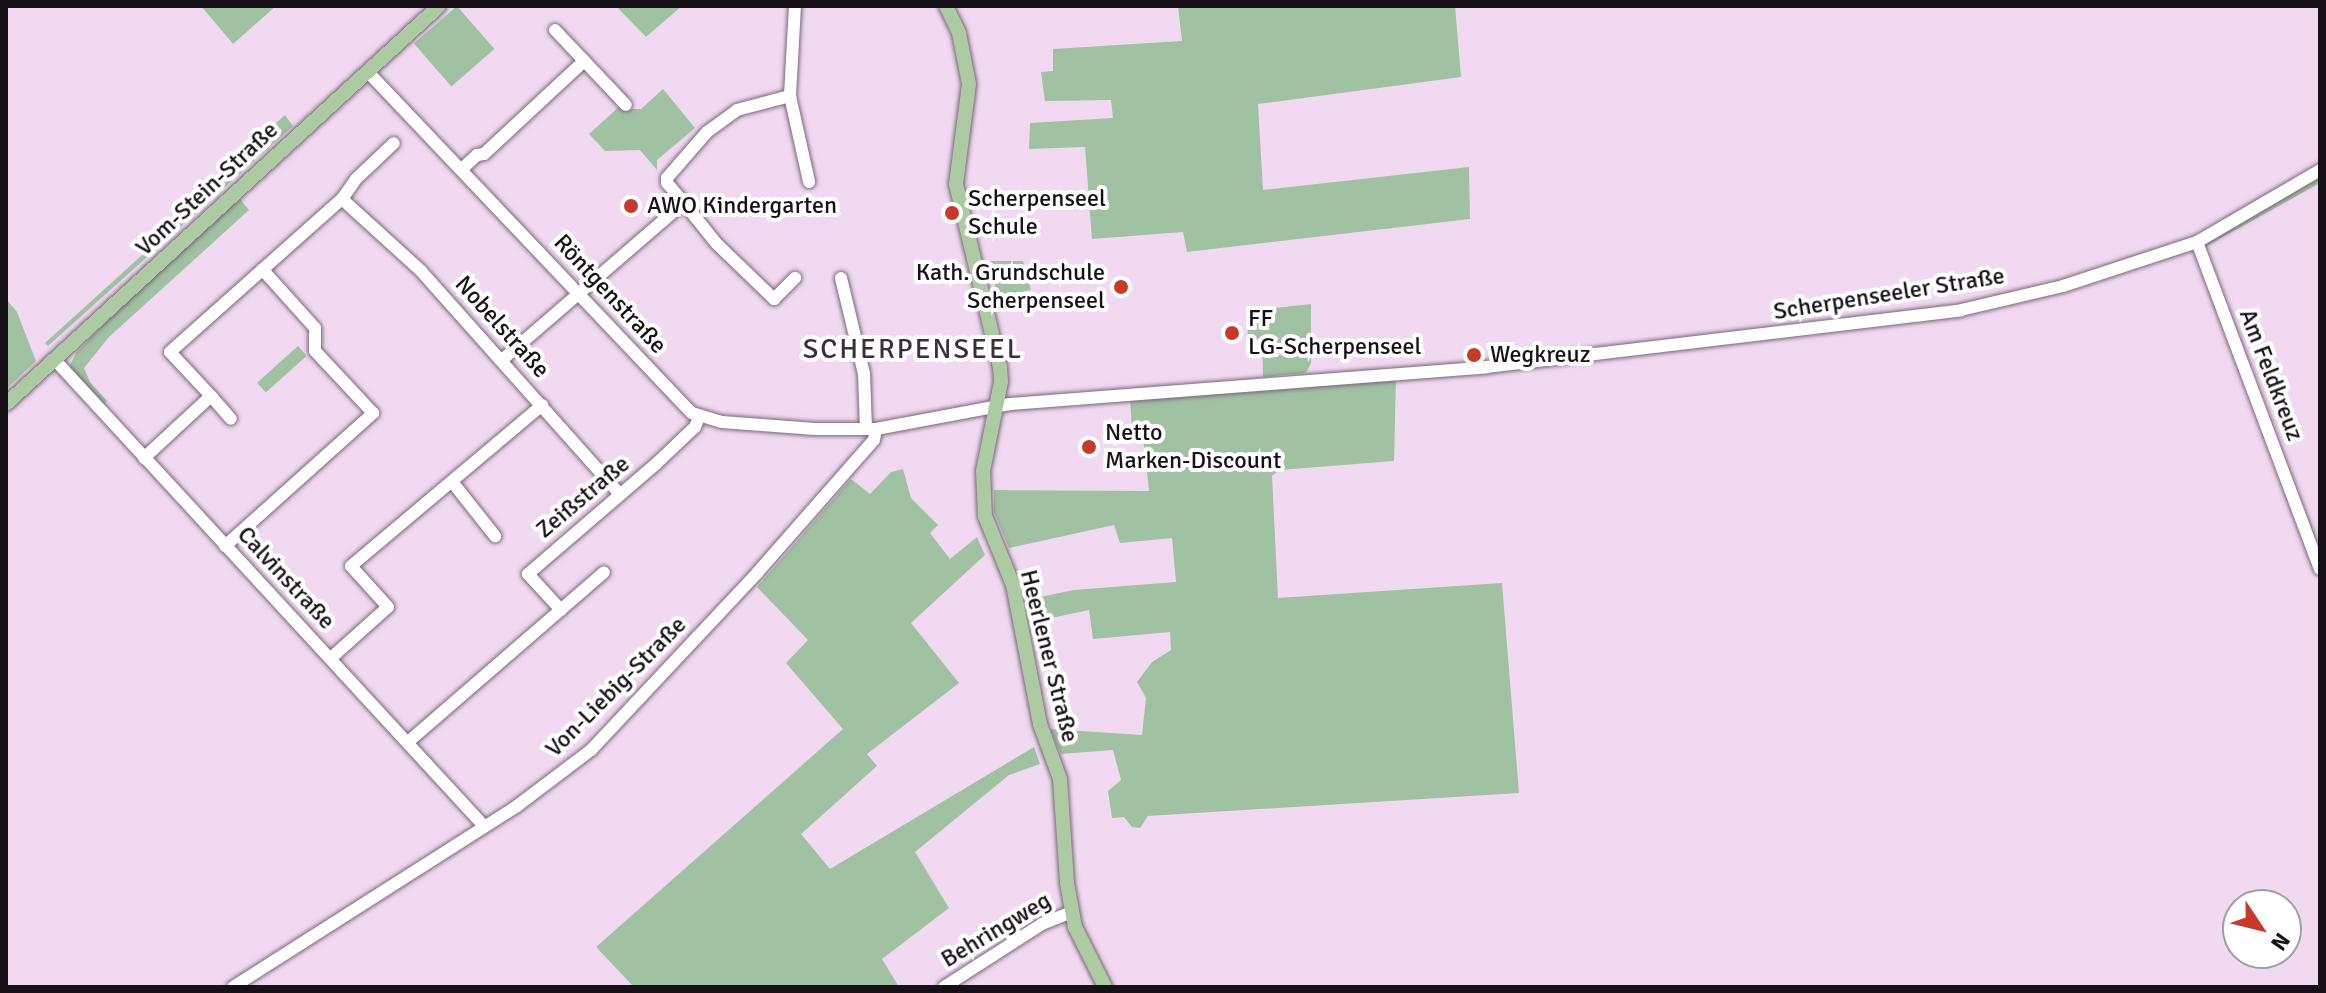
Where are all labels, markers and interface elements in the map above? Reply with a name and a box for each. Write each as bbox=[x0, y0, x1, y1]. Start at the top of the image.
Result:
street label: Vom-Stein-Straße bbox=[130, 116, 284, 262]
place label: Scherpenseel Schule bbox=[968, 185, 1106, 241]
place label: AWO Kindergarten bbox=[647, 192, 837, 220]
marker: AWO Kindergarten bbox=[622, 197, 640, 215]
marker: Scherpenseel Schule bbox=[943, 204, 961, 222]
street label: Röntgenstraße bbox=[547, 228, 673, 360]
place label: Kath. Grundschule Scherpenseel bbox=[916, 259, 1105, 315]
street label: Scherpenseeler Straße bbox=[1771, 262, 2007, 326]
street label: Nobelstraße bbox=[449, 270, 555, 384]
marker: Kath. Grundschule Scherpenseel bbox=[1112, 278, 1130, 296]
place label: FF LG-Scherpenseel bbox=[1248, 305, 1422, 361]
street label: Am Feldkreuz bbox=[2233, 305, 2309, 445]
marker: FF LG-Scherpenseel bbox=[1223, 324, 1241, 342]
district label: SCHERPENSEEL bbox=[803, 332, 1023, 366]
place label: Wegkreuz bbox=[1490, 341, 1590, 369]
marker: Wegkreuz bbox=[1465, 346, 1483, 364]
place label: Netto Marken-Discount bbox=[1105, 419, 1281, 475]
marker: Netto Marken-Discount bbox=[1080, 438, 1098, 456]
street label: Zeißstraße bbox=[530, 450, 636, 544]
street label: Calvinstraße bbox=[231, 521, 341, 635]
street label: Heerlener Straße bbox=[1014, 567, 1084, 745]
street label: Von-Liebig-Straße bbox=[540, 611, 692, 763]
street label: Behringweg bbox=[936, 886, 1056, 974]
north arrow bbox=[2222, 889, 2302, 969]
text: N bbox=[2265, 928, 2296, 956]

